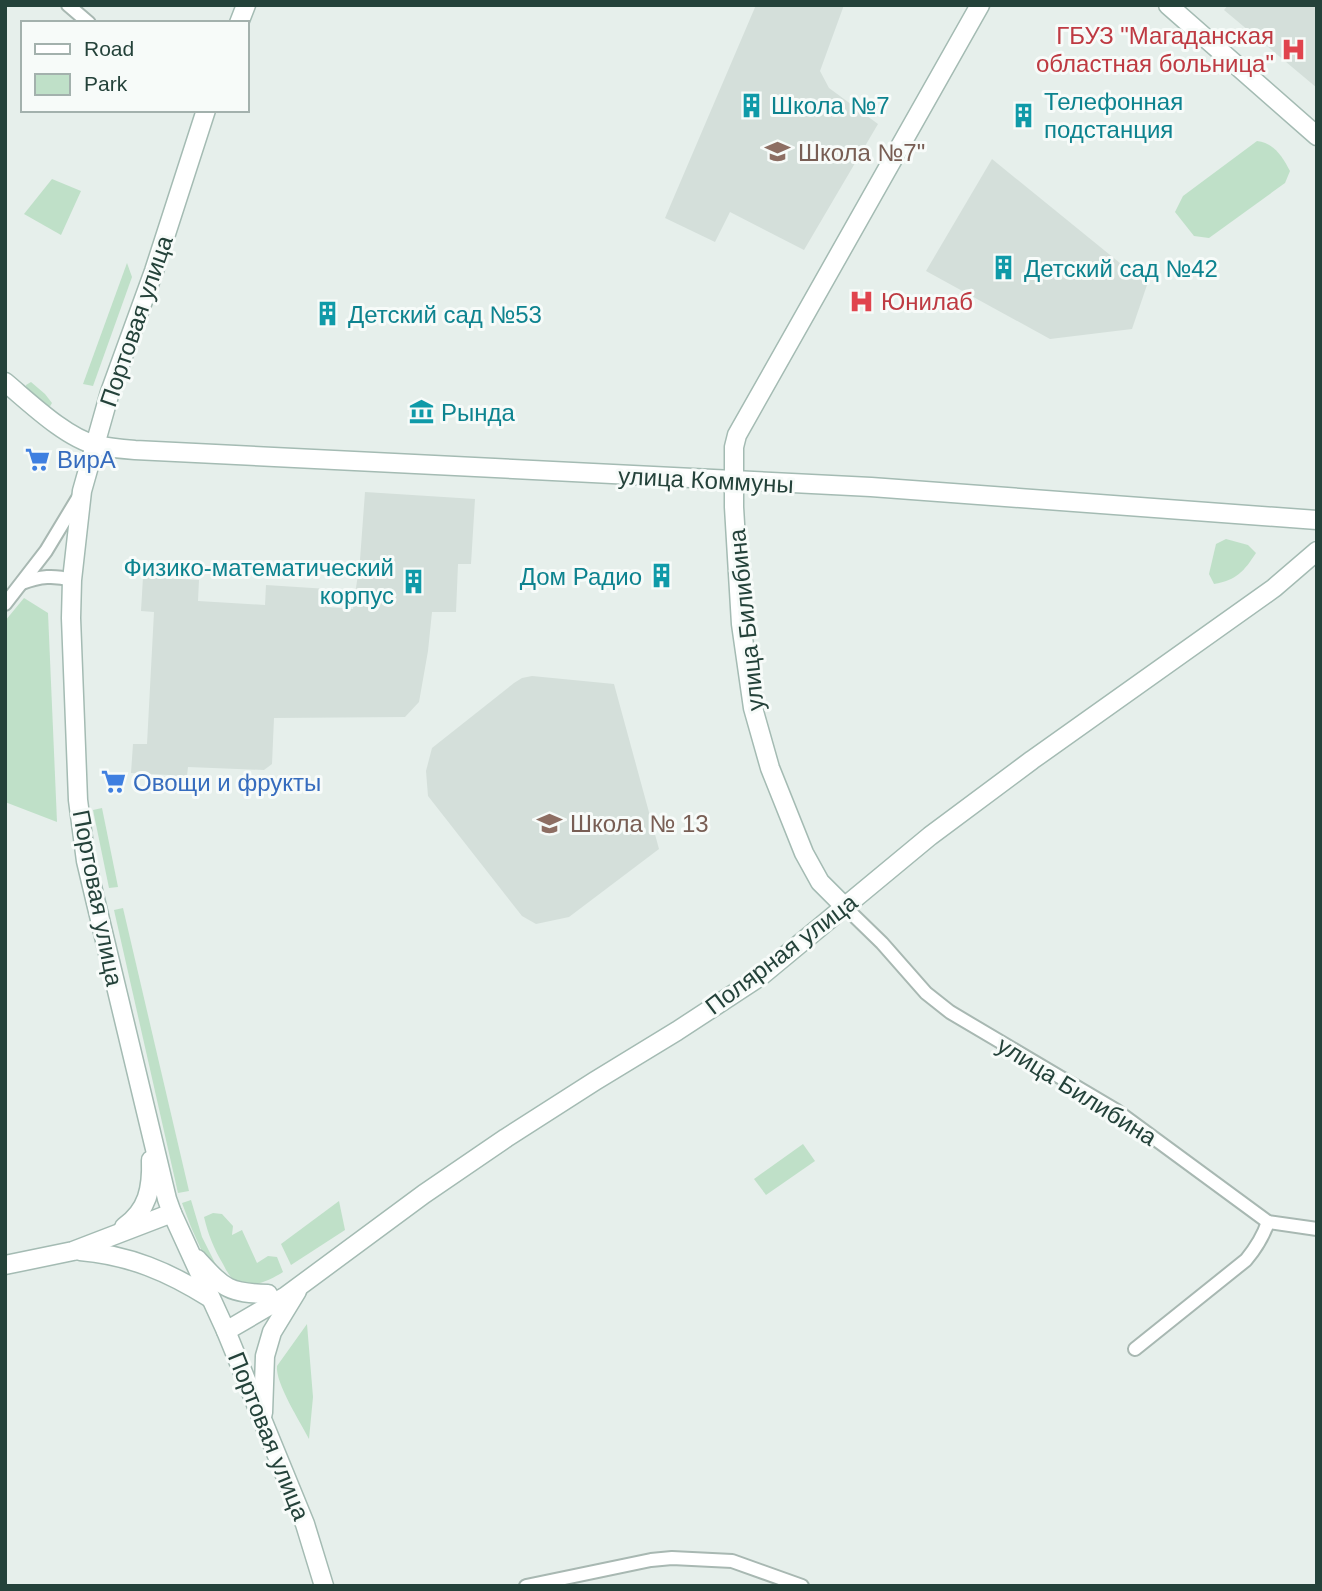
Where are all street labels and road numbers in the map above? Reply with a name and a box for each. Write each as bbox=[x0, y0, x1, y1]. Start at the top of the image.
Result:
street label: Портовая улица bbox=[94, 231, 178, 410]
street label: улица Коммуны bbox=[618, 462, 794, 498]
street label: улица Билибина bbox=[723, 527, 769, 712]
street label: Портовая улица bbox=[68, 808, 128, 989]
street label: Полярная улица bbox=[700, 888, 863, 1020]
street label: улица Билибина bbox=[992, 1031, 1162, 1151]
street label: Портовая улица bbox=[223, 1348, 315, 1525]

